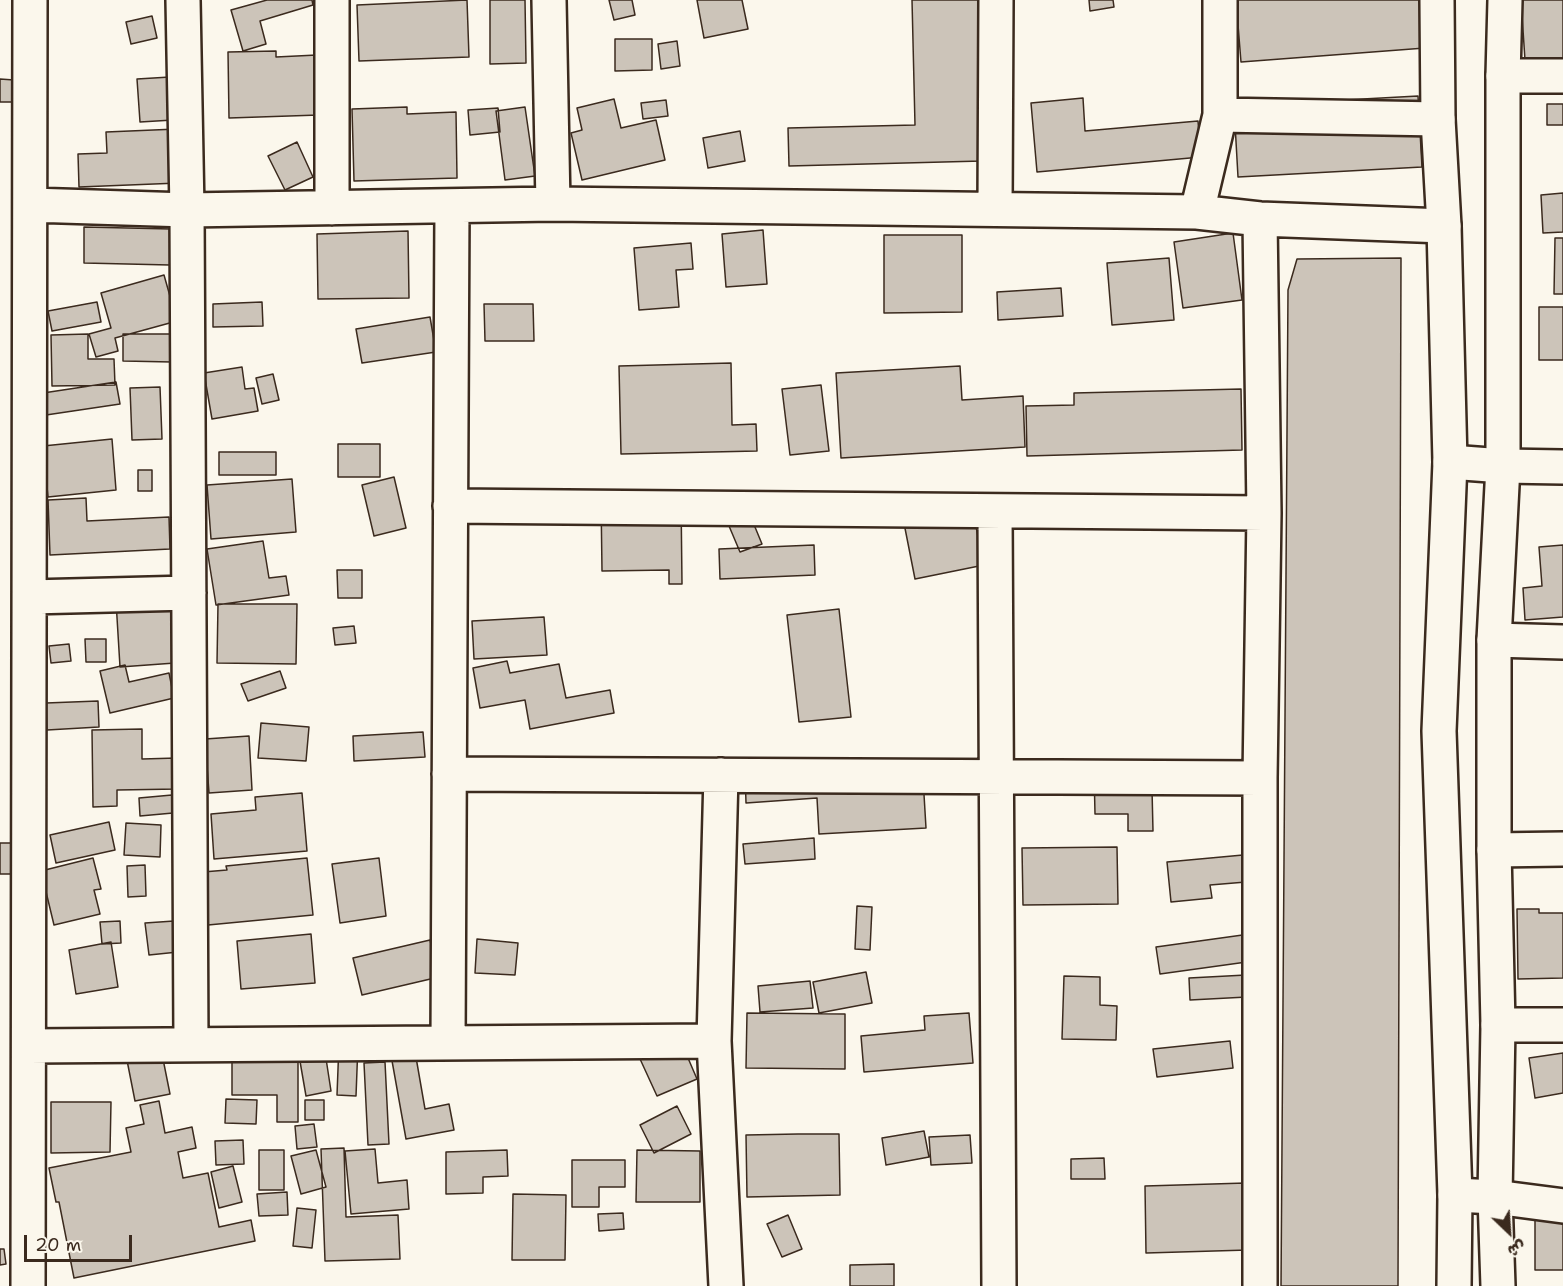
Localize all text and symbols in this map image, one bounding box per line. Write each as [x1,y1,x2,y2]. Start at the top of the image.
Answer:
north arrow [1479,1202,1539,1262]
scale bar [27,1223,135,1261]
text: 20 m [35,1233,81,1257]
text: ش [1504,1236,1529,1262]

